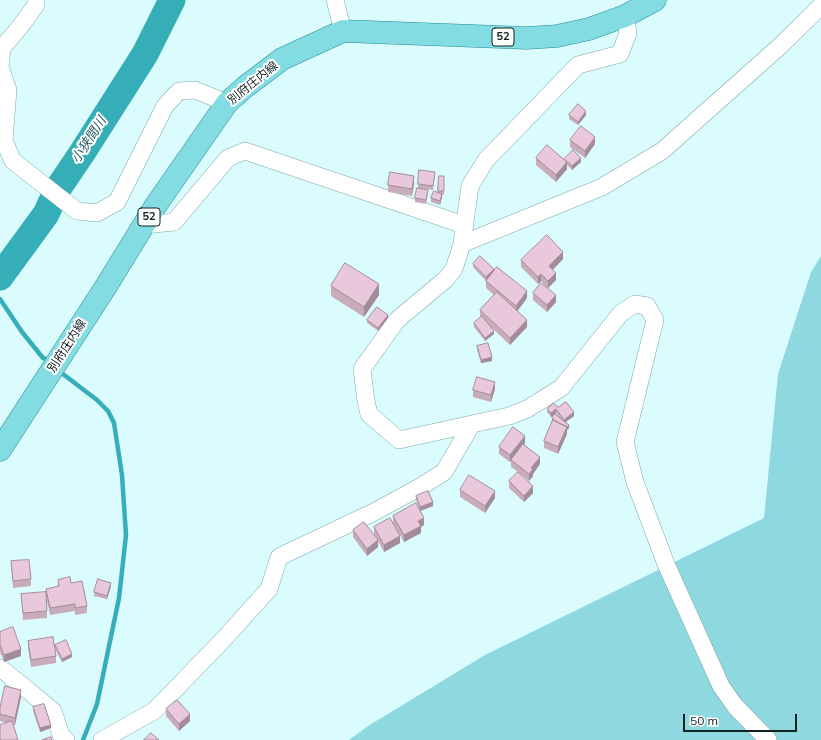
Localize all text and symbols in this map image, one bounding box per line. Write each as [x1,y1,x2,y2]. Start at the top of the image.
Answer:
road number: 52 [492,28,514,46]
street label: 別府庄内線 [225,59,281,107]
water label: 小狭間川 [68,114,110,166]
road number: 52 [138,208,160,226]
street label: 別府庄内線 [45,317,89,375]
scale bar [685,706,799,732]
text: 50 m [690,713,718,728]

